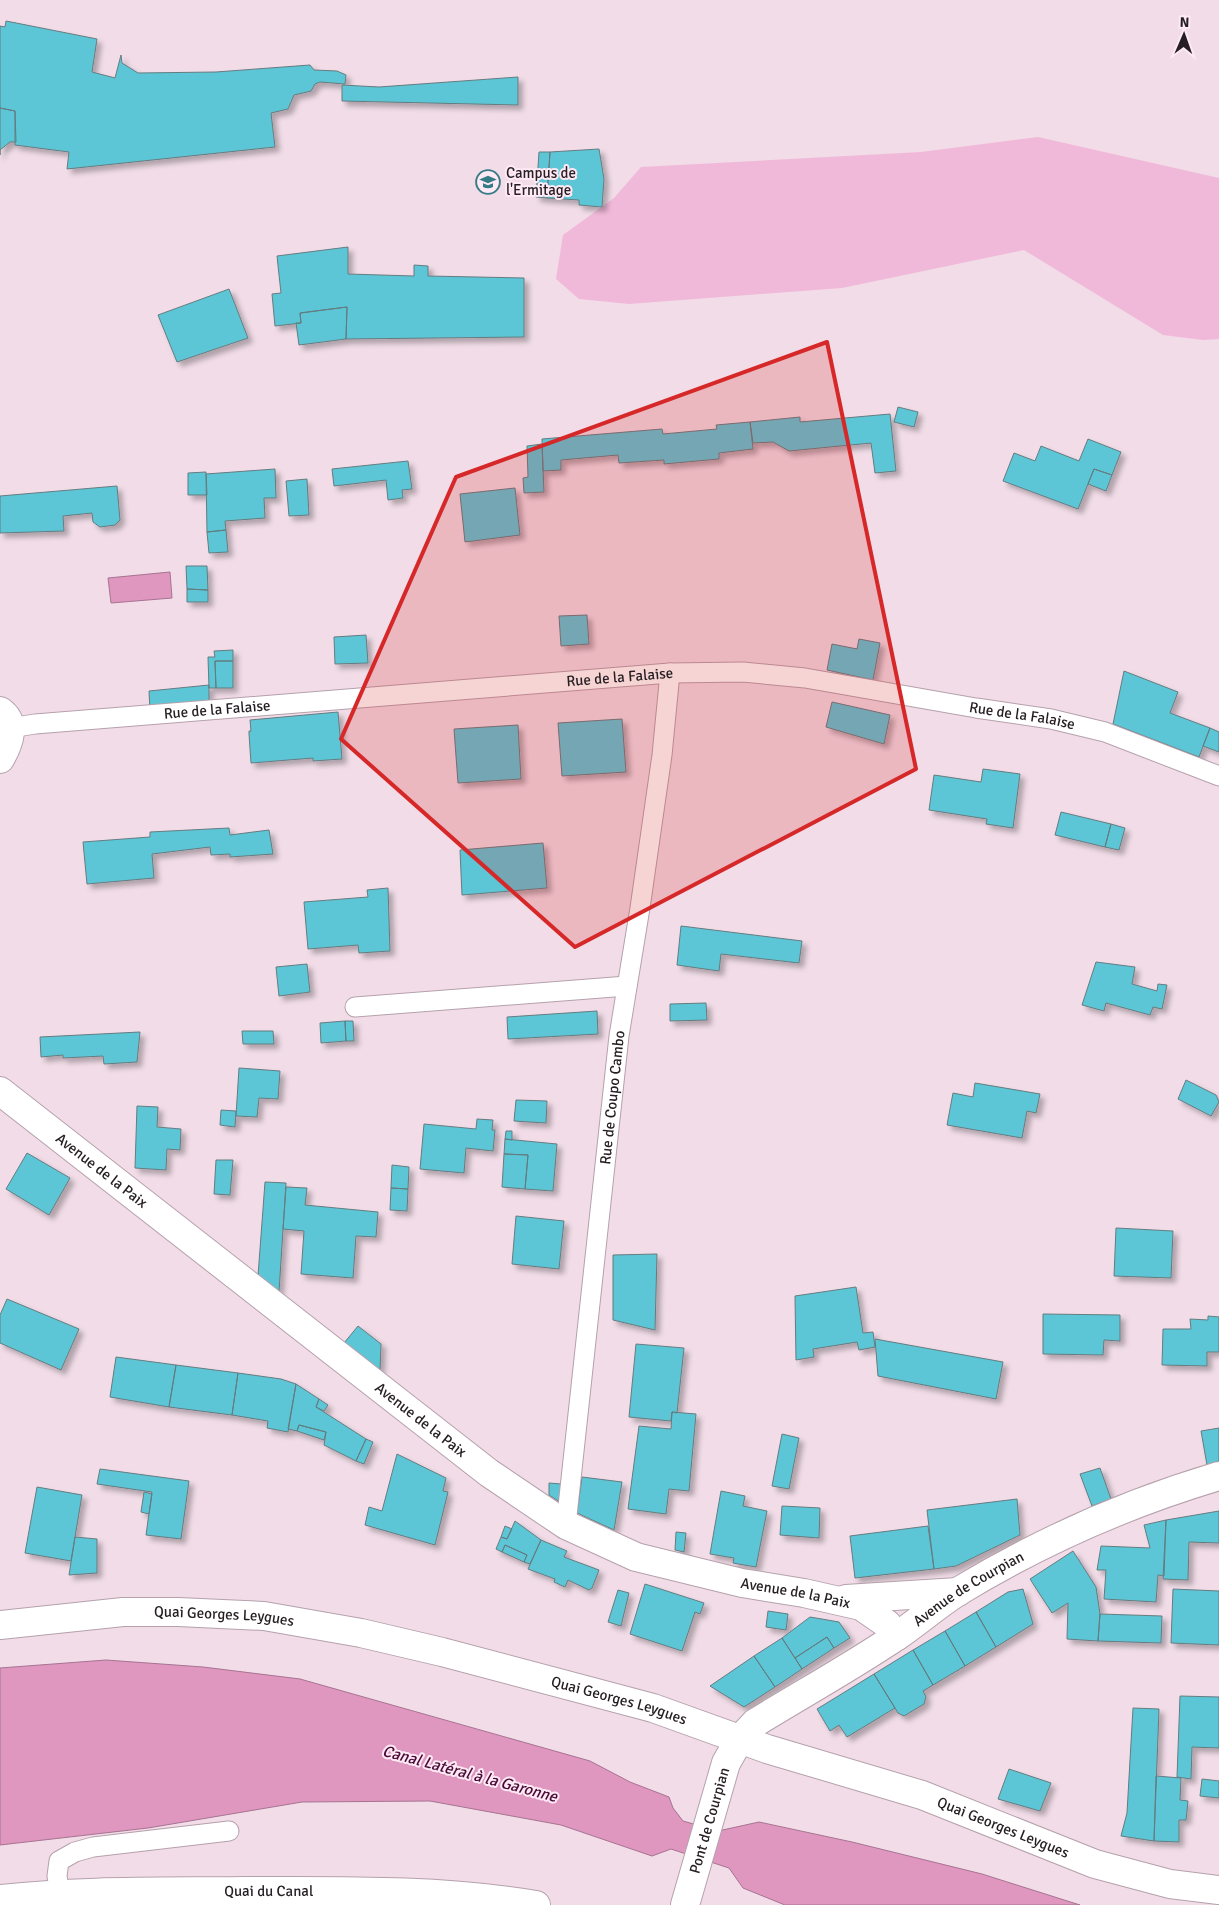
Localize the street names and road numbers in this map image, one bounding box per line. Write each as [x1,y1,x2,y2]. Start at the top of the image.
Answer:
street label: Rue de la Falaise [566,664,674,690]
street label: Rue de la Falaise [163,696,271,723]
street label: Rue de la Falaise [968,698,1077,733]
street label: Rue de Coupo Cambo [596,1029,629,1165]
street label: Avenue de la Paix [52,1129,151,1212]
street label: Avenue de la Paix [371,1378,470,1461]
street label: Avenue de Courpian [910,1547,1027,1630]
street label: Avenue de la Paix [739,1574,852,1612]
street label: Quai Georges Leygues [154,1603,296,1630]
street label: Quai Georges Leygues [549,1672,690,1729]
street label: Pont de Courpian [686,1765,733,1876]
street label: Quai Georges Leygues [935,1793,1072,1862]
street label: Quai du Canal [224,1882,313,1900]

